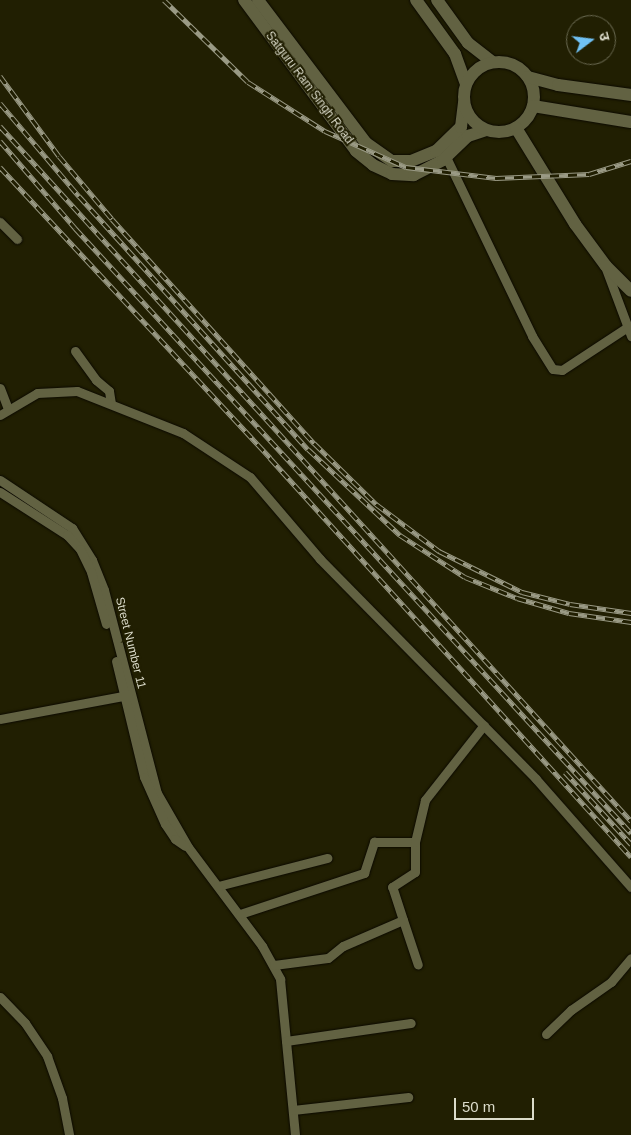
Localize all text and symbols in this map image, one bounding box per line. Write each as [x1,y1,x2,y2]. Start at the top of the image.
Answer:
north arrow [566,15,616,65]
street label: Satguru Ram Singh Road [262,29,356,147]
text: उ [596,30,613,42]
street label: Street Number 11 [112,596,148,690]
scale bar [456,1088,536,1120]
text: 50 m [462,1098,495,1115]

